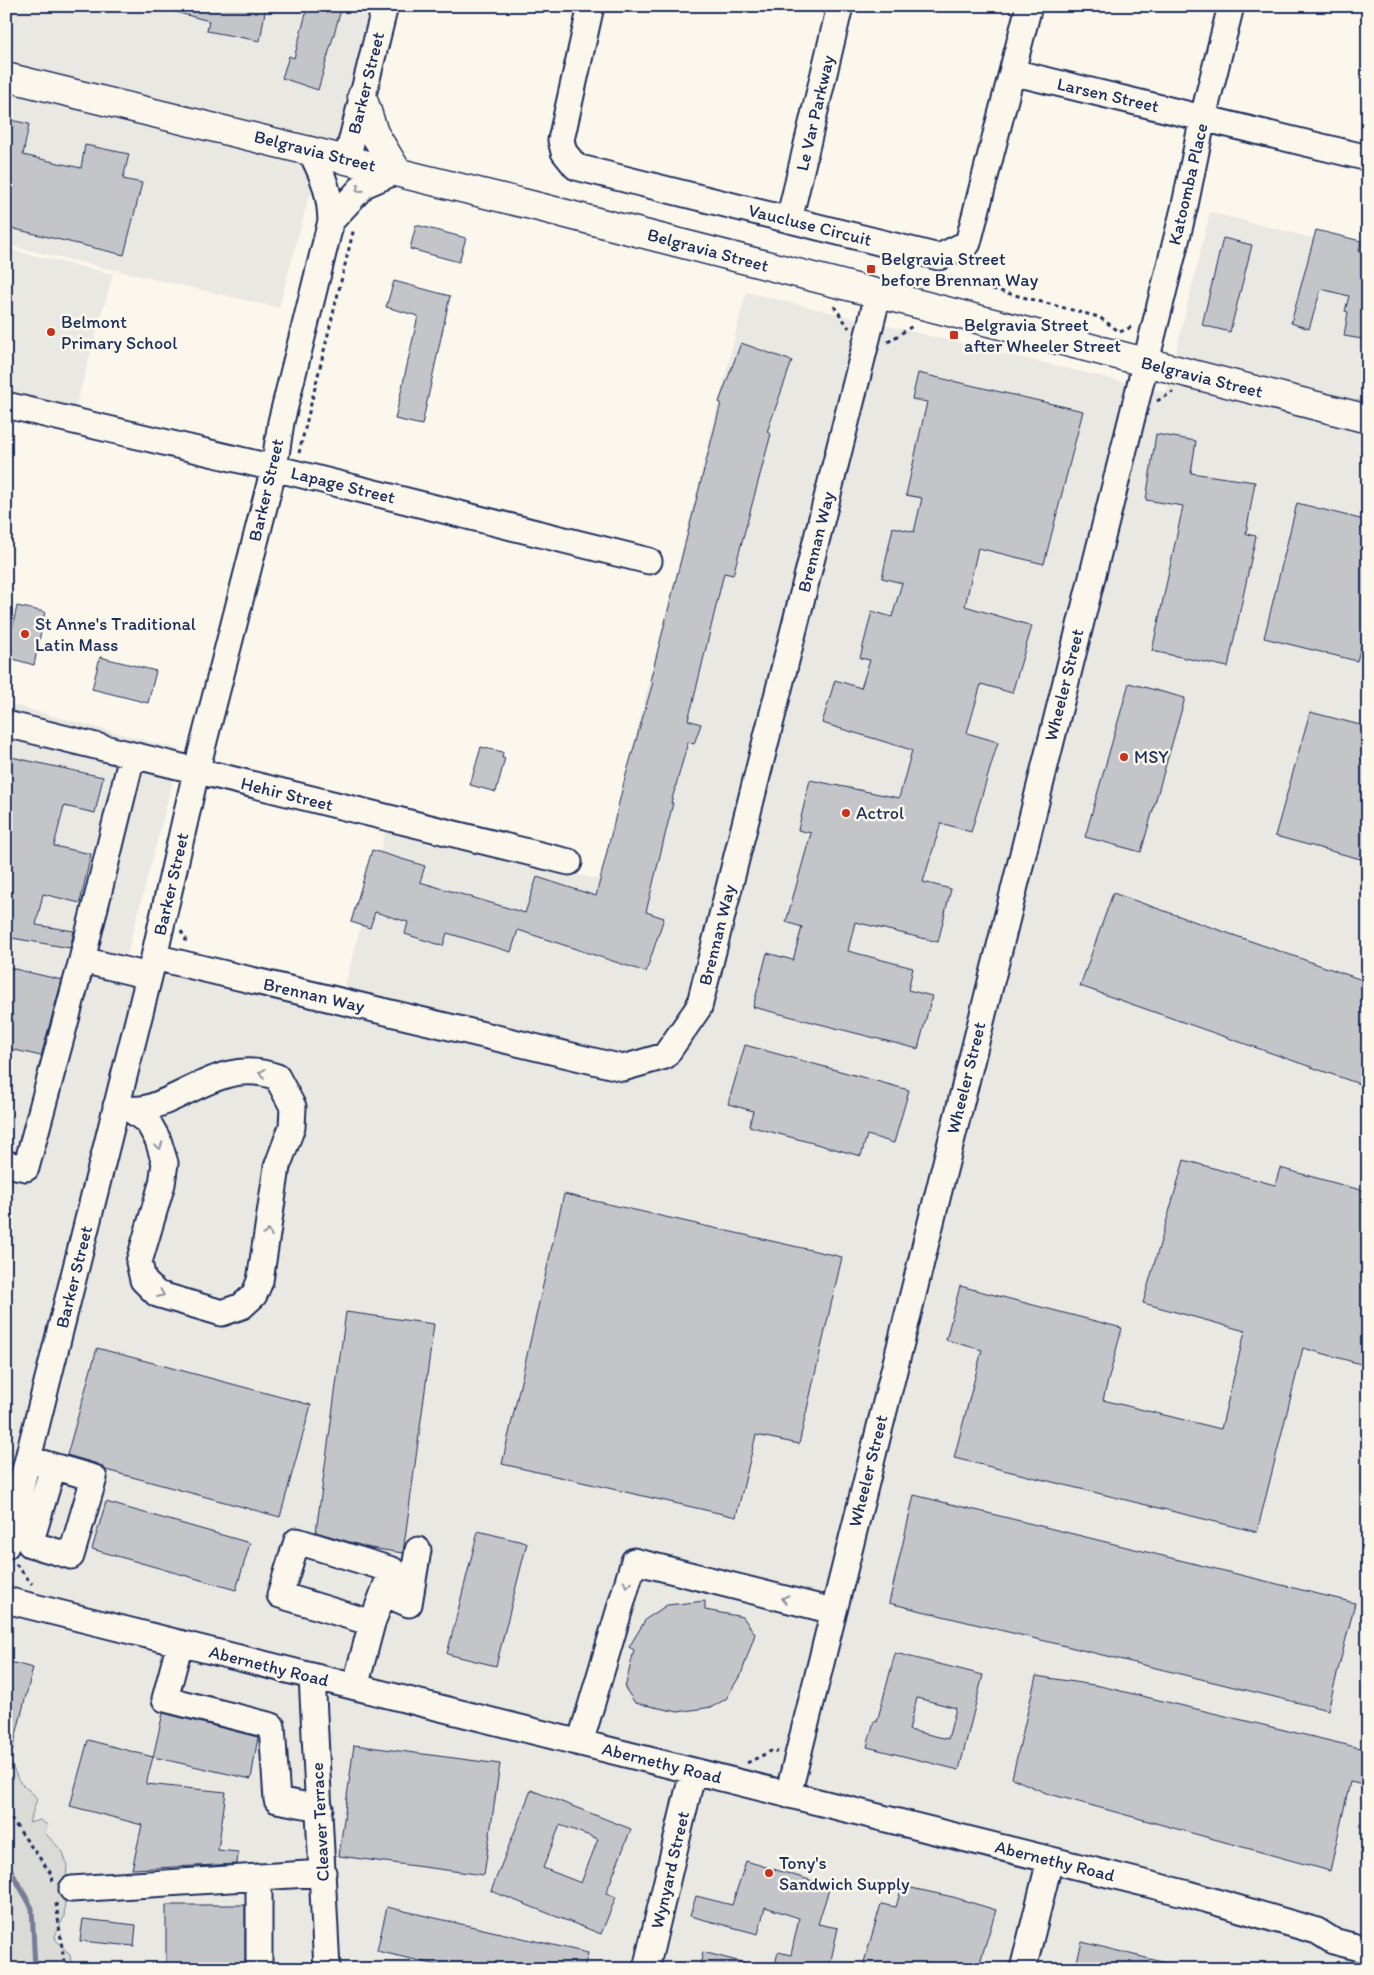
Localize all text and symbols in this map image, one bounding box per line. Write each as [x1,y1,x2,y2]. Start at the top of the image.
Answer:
street label: Barker Street [343,29,389,136]
street label: Le Var Parkway [791,52,839,173]
street label: Larsen Street [1055,73,1161,117]
street label: Katoomba Place [1163,121,1213,247]
street label: Belgravia Street [252,125,378,177]
one-way arrow [356,184,365,192]
street label: Vaucluse Circuit [746,199,874,251]
street label: Belgravia Street [645,223,771,277]
place label: Belgravia Street before Brennan Way [881,248,1039,291]
marker: Belgravia Street before Brennan Way [865,263,877,275]
place label: Belmont Primary School [61,311,177,354]
place label: Belgravia Street after Wheeler Street [964,314,1121,357]
marker: Belmont Primary School [45,326,57,338]
marker: Belgravia Street after Wheeler Street [948,329,960,341]
street label: Belgravia Street [1139,351,1265,403]
street label: Barker Street [243,436,289,544]
street label: Lapage Street [289,461,398,509]
street label: Brennan Way [793,489,839,595]
place label: St Anne's Traditional Latin Mass [35,613,196,656]
street label: Wheeler Street [1039,626,1089,743]
marker: St Anne's Traditional Latin Mass [19,628,31,640]
place label: MSY [1134,746,1169,768]
marker: MSY [1118,751,1130,763]
street label: Hehir Street [239,772,336,816]
place label: Actrol [856,802,904,824]
marker: Actrol [840,807,852,819]
street label: Barker Street [148,830,194,938]
street label: Brennan Way [694,882,740,988]
street label: Brennan Way [261,973,367,1017]
street label: Wheeler Street [941,1019,991,1136]
one-way arrow [257,1069,266,1079]
one-way arrow [153,1141,163,1150]
street label: Barker Street [51,1223,97,1330]
one-way arrow [262,1229,273,1237]
one-way arrow [156,1287,165,1297]
street label: Wheeler Street [843,1412,893,1529]
one-way arrow [622,1579,632,1588]
one-way arrow [781,1594,790,1605]
street label: Abernethy Road [207,1640,331,1692]
street label: Abernethy Road [600,1737,724,1789]
street label: Cleaver Terrace [306,1762,334,1882]
street label: Wynyard Street [646,1809,694,1931]
street label: Abernethy Road [993,1835,1117,1887]
place label: Tony's Sandwich Supply [779,1852,910,1895]
marker: Tony's Sandwich Supply [763,1867,775,1879]

